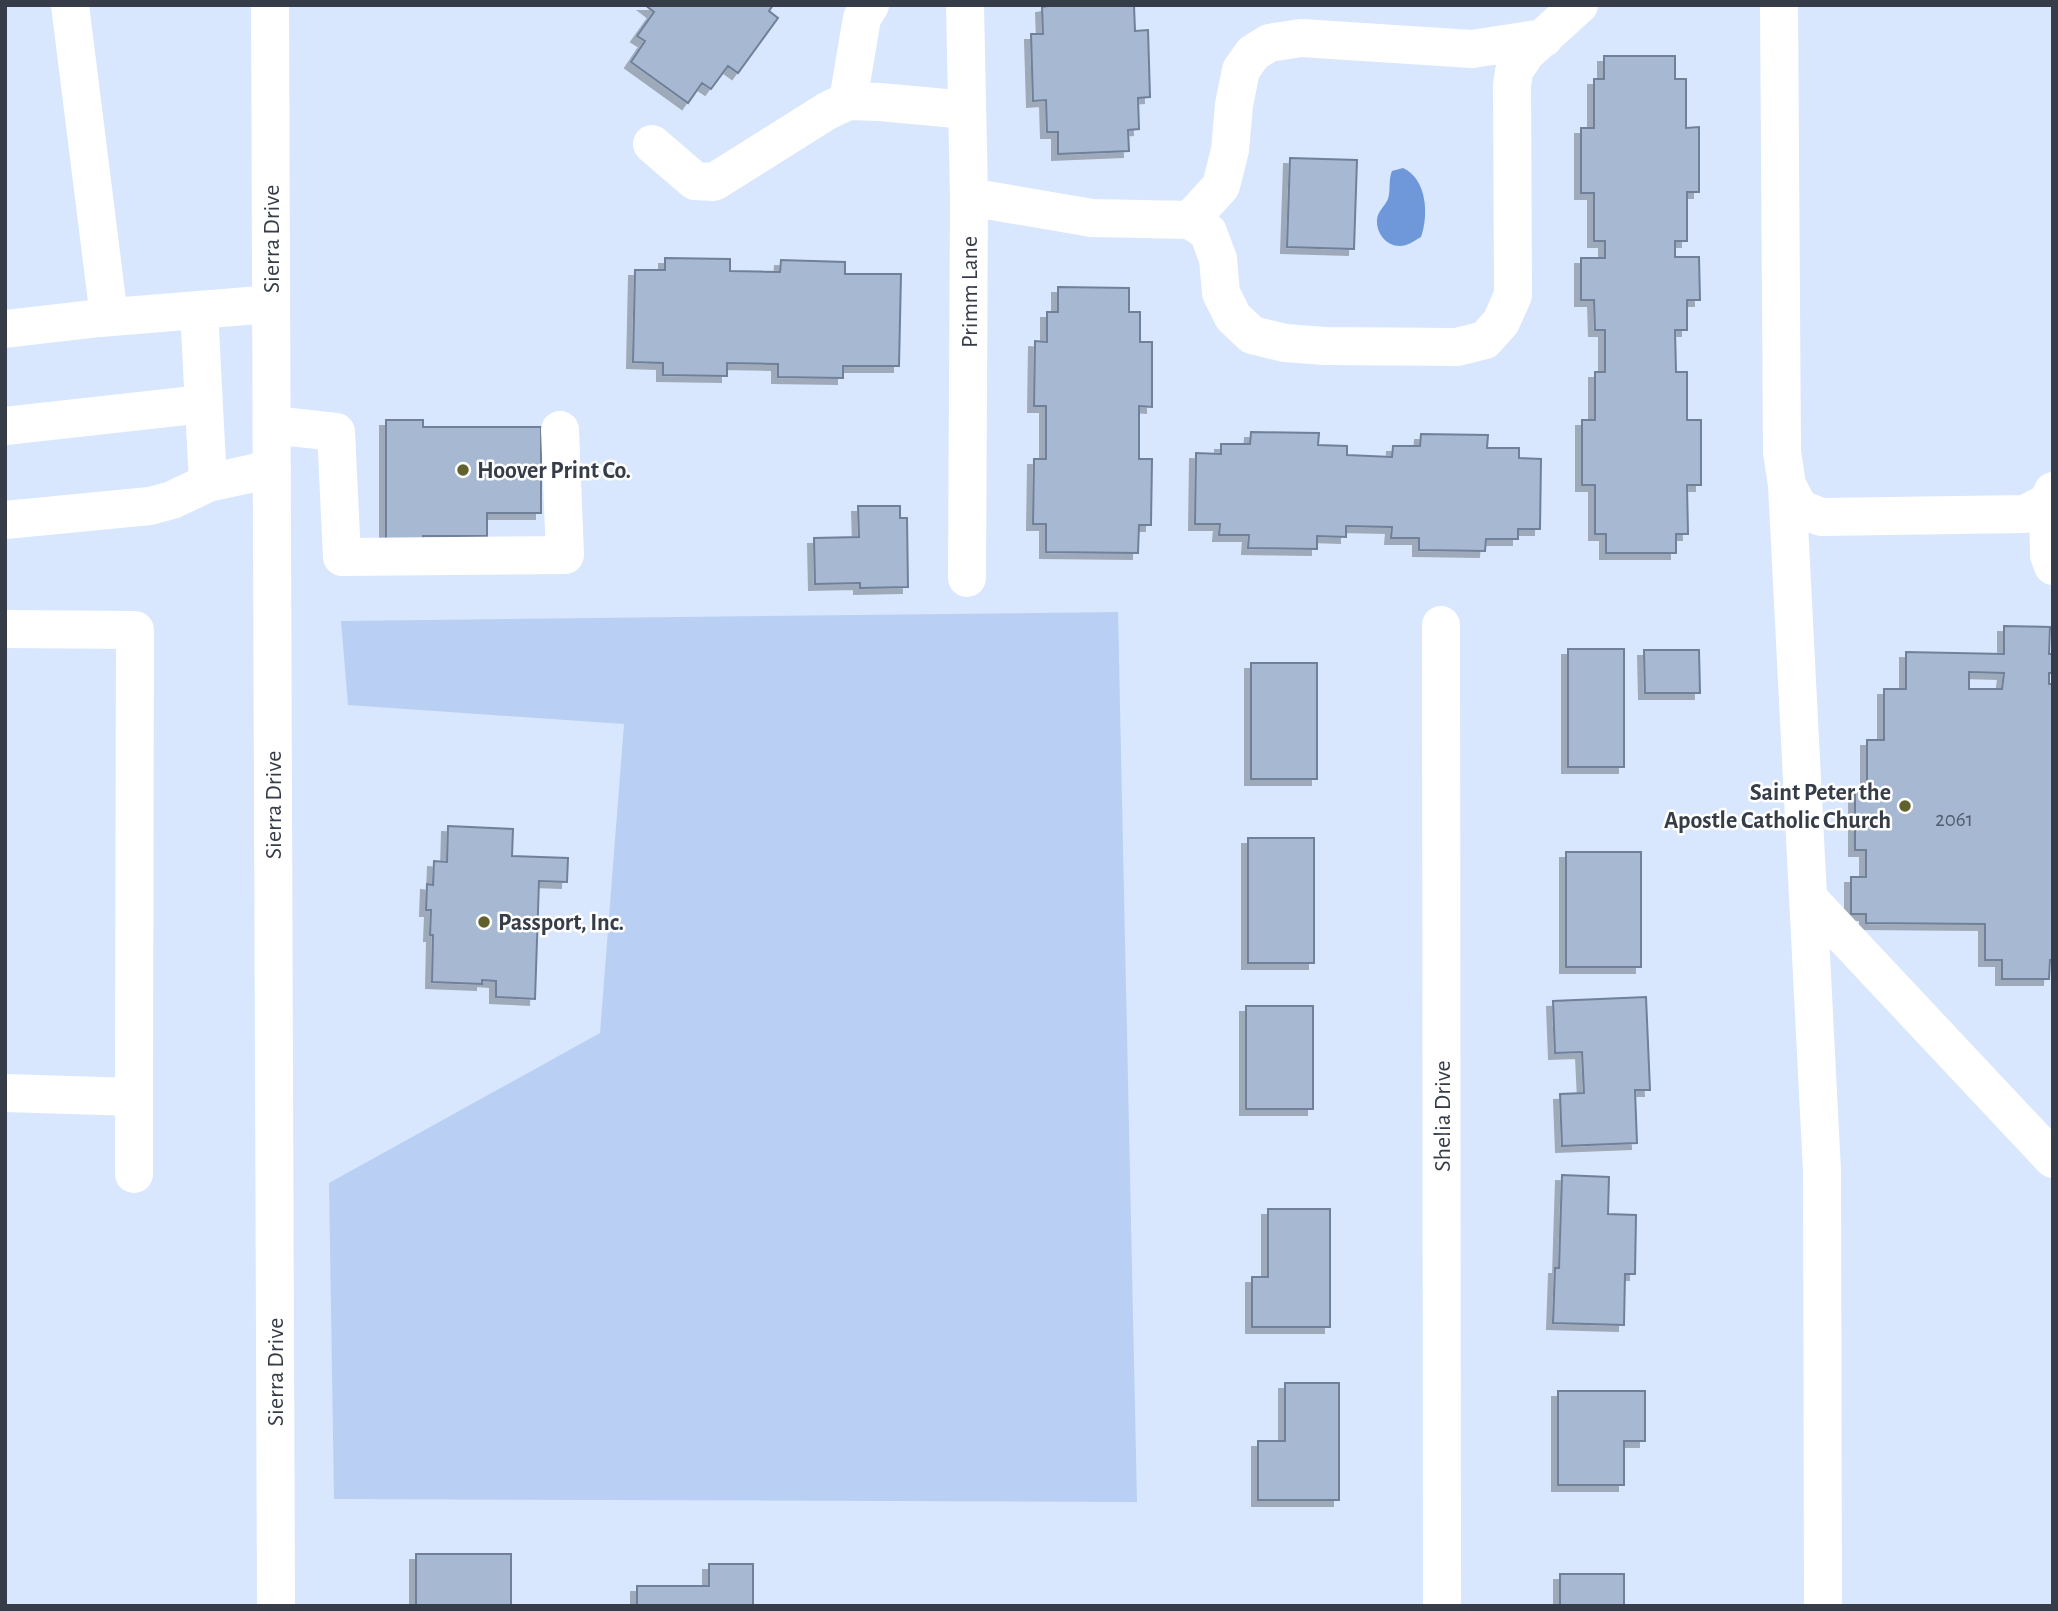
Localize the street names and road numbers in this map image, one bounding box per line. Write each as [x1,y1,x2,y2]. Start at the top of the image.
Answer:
street label: Sierra Drive [260,185,284,293]
street label: Primm Lane [958,236,982,348]
street label: Sierra Drive [262,751,286,859]
street label: Shelia Drive [1431,1060,1455,1172]
street label: Sierra Drive [264,1318,288,1426]

